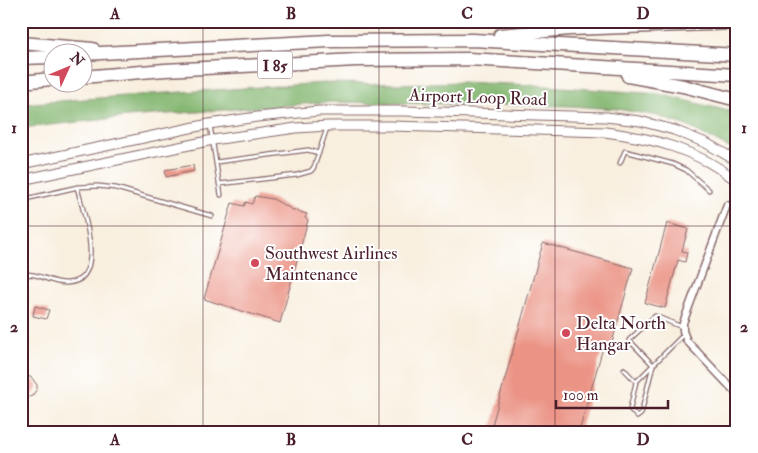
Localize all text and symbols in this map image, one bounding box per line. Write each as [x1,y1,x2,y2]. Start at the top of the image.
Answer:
text: A [109,4,121,24]
text: B [286,4,296,24]
text: C [461,4,473,24]
text: D [636,4,650,24]
north arrow [42,42,92,92]
text: N [66,48,88,70]
road number: I 85 [258,52,292,78]
street label: Airport Loop Road [408,84,547,111]
text: 1 [11,118,17,138]
text: 1 [741,118,747,138]
place label: Southwest Airlines Maintenance [265,242,398,286]
marker: Southwest Airlines Maintenance [249,257,261,269]
place label: Delta North Hangar [576,312,667,356]
text: 2 [10,317,18,337]
text: 2 [740,317,748,337]
marker: Delta North Hangar [560,327,572,339]
scale bar [556,378,668,410]
text: 100 m [563,386,599,405]
text: A [109,430,121,450]
text: B [286,430,296,450]
text: C [461,430,473,450]
text: D [636,430,650,450]

